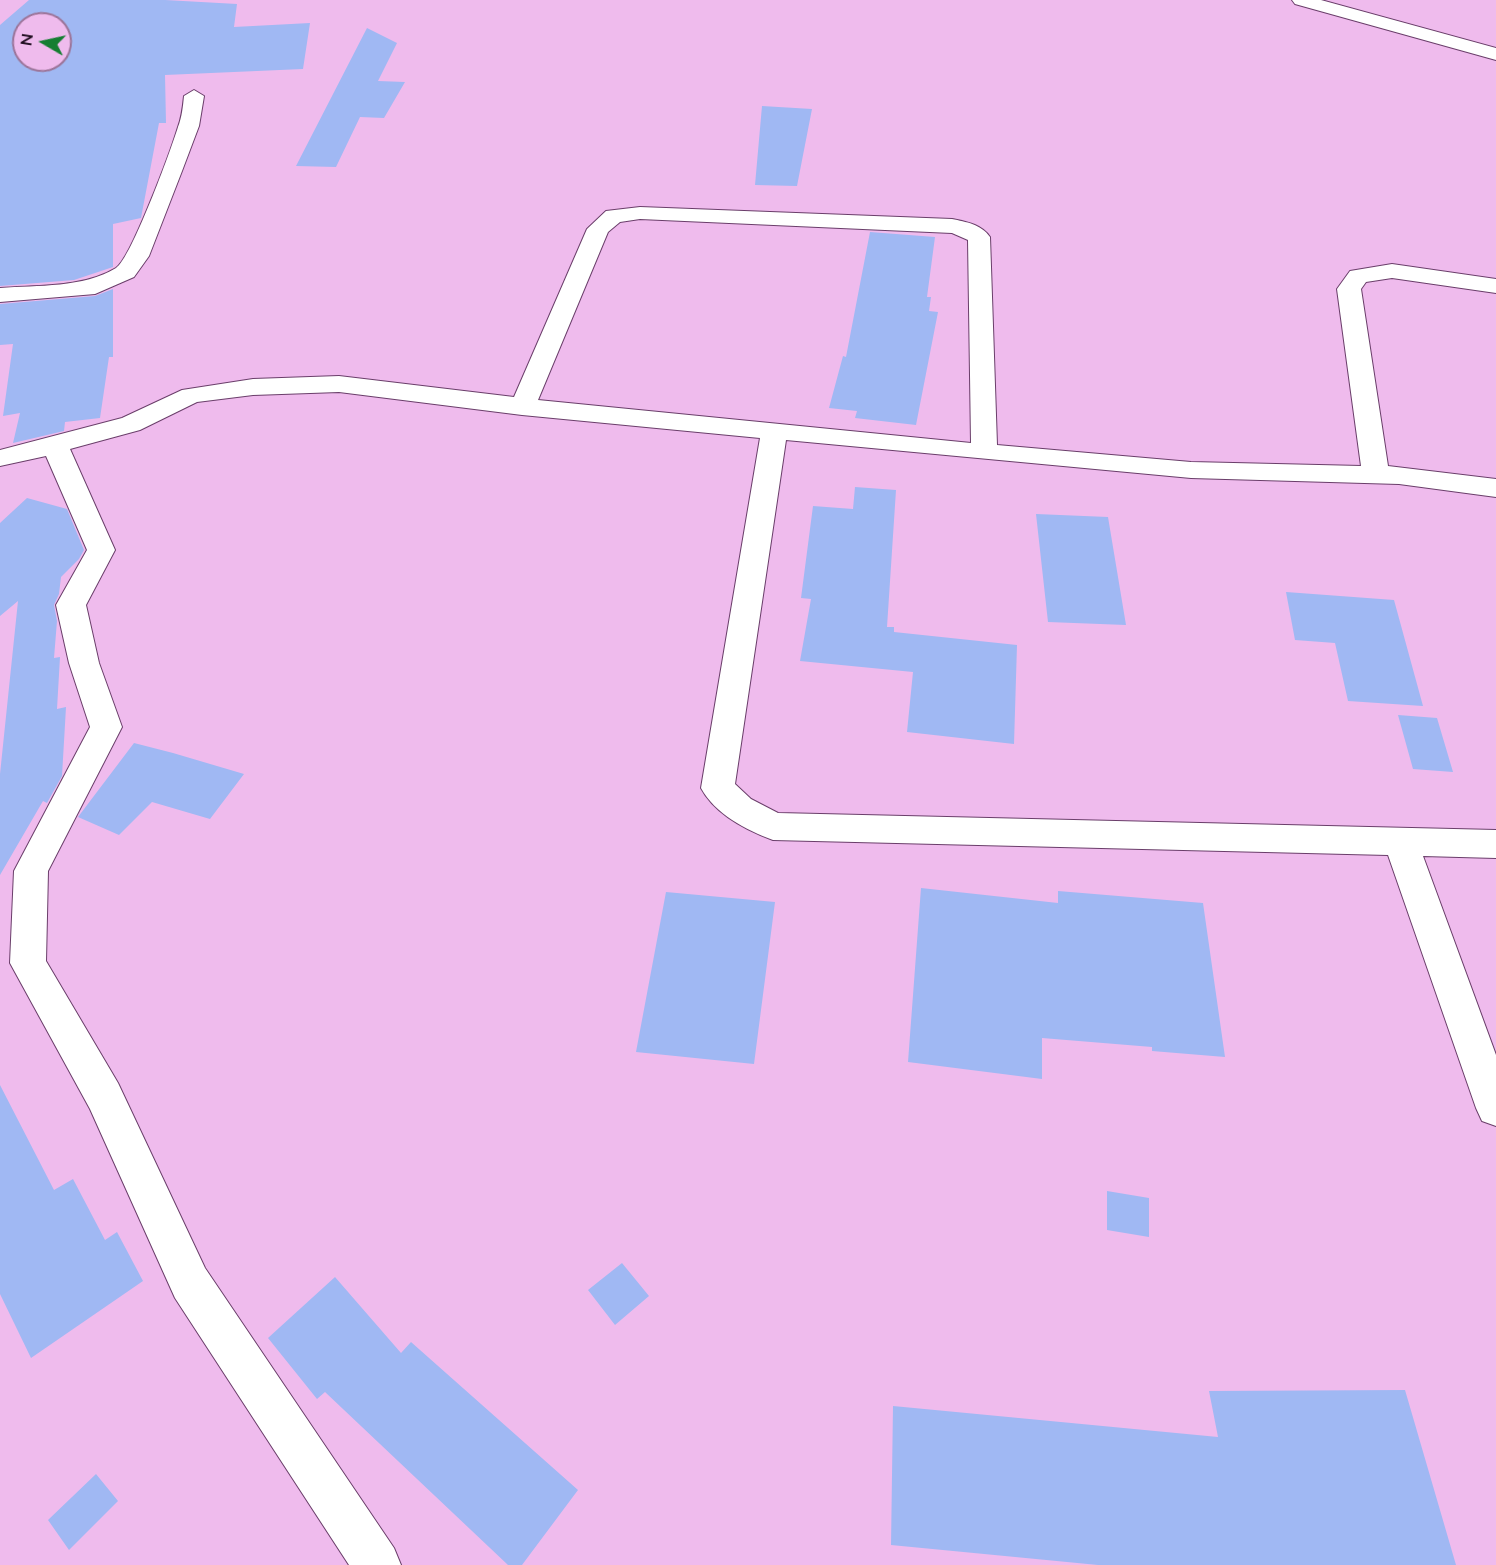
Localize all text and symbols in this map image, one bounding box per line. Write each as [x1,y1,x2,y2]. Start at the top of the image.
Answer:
north arrow [12,12,72,72]
text: N [15,32,36,47]

